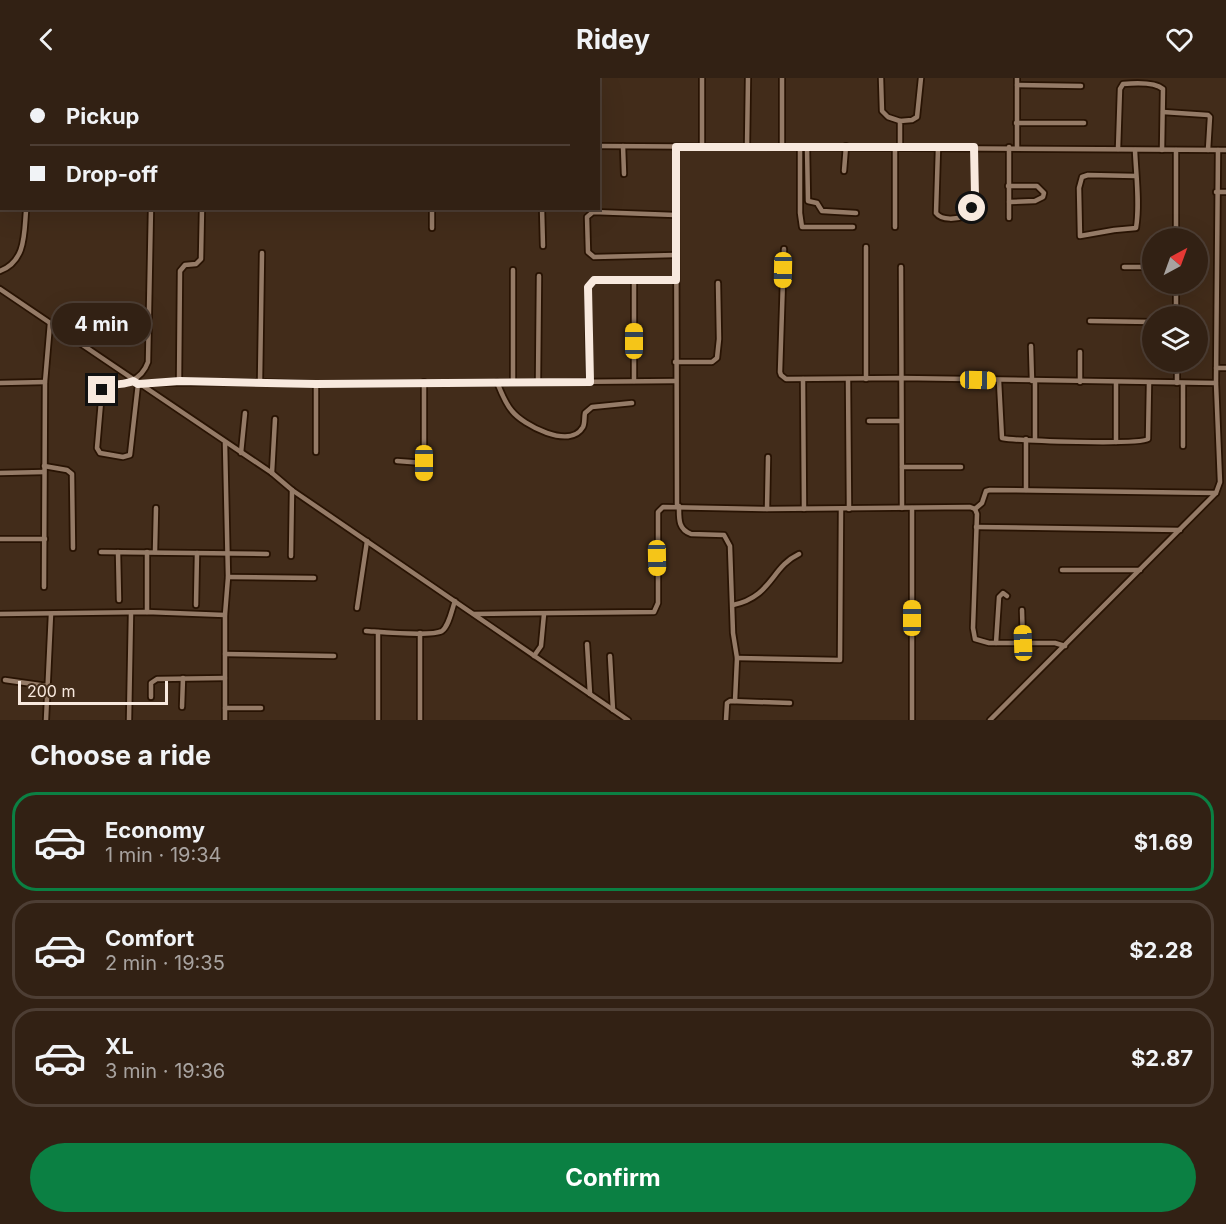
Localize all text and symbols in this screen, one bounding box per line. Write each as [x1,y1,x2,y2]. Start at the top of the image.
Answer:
icon: back [30,23,63,56]
text: Ridey [576,23,650,56]
icon: heart [1163,23,1196,56]
text: Pickup [66,103,140,129]
text: Drop-off [66,161,158,187]
route start [958,194,985,221]
north arrow [1142,228,1208,294]
map controls [1142,228,1208,372]
car [774,252,792,288]
callout: 4 min [52,303,152,345]
button: layers [1142,306,1208,372]
text: 4 min [74,312,129,336]
car [625,323,643,359]
car [960,371,996,389]
route end [88,376,115,403]
car [415,445,433,481]
car [648,540,666,576]
car [903,600,921,636]
car [1013,625,1033,661]
scale bar [18,678,168,706]
text: 200 m [27,681,75,701]
text: Choose a ride [30,739,211,772]
icon: car [33,815,87,869]
text: Economy [105,817,205,843]
text: $1.69 [1134,829,1193,855]
text: 1 min · 19:34 [105,843,222,867]
icon: car [33,923,87,977]
text: Comfort [105,925,194,951]
text: $2.28 [1129,937,1193,963]
text: 2 min · 19:35 [105,951,225,975]
icon: car [33,1031,87,1085]
text: XL [105,1033,134,1059]
text: $2.87 [1131,1045,1193,1071]
text: 3 min · 19:36 [105,1059,225,1083]
button: Confirm [30,1143,1196,1212]

